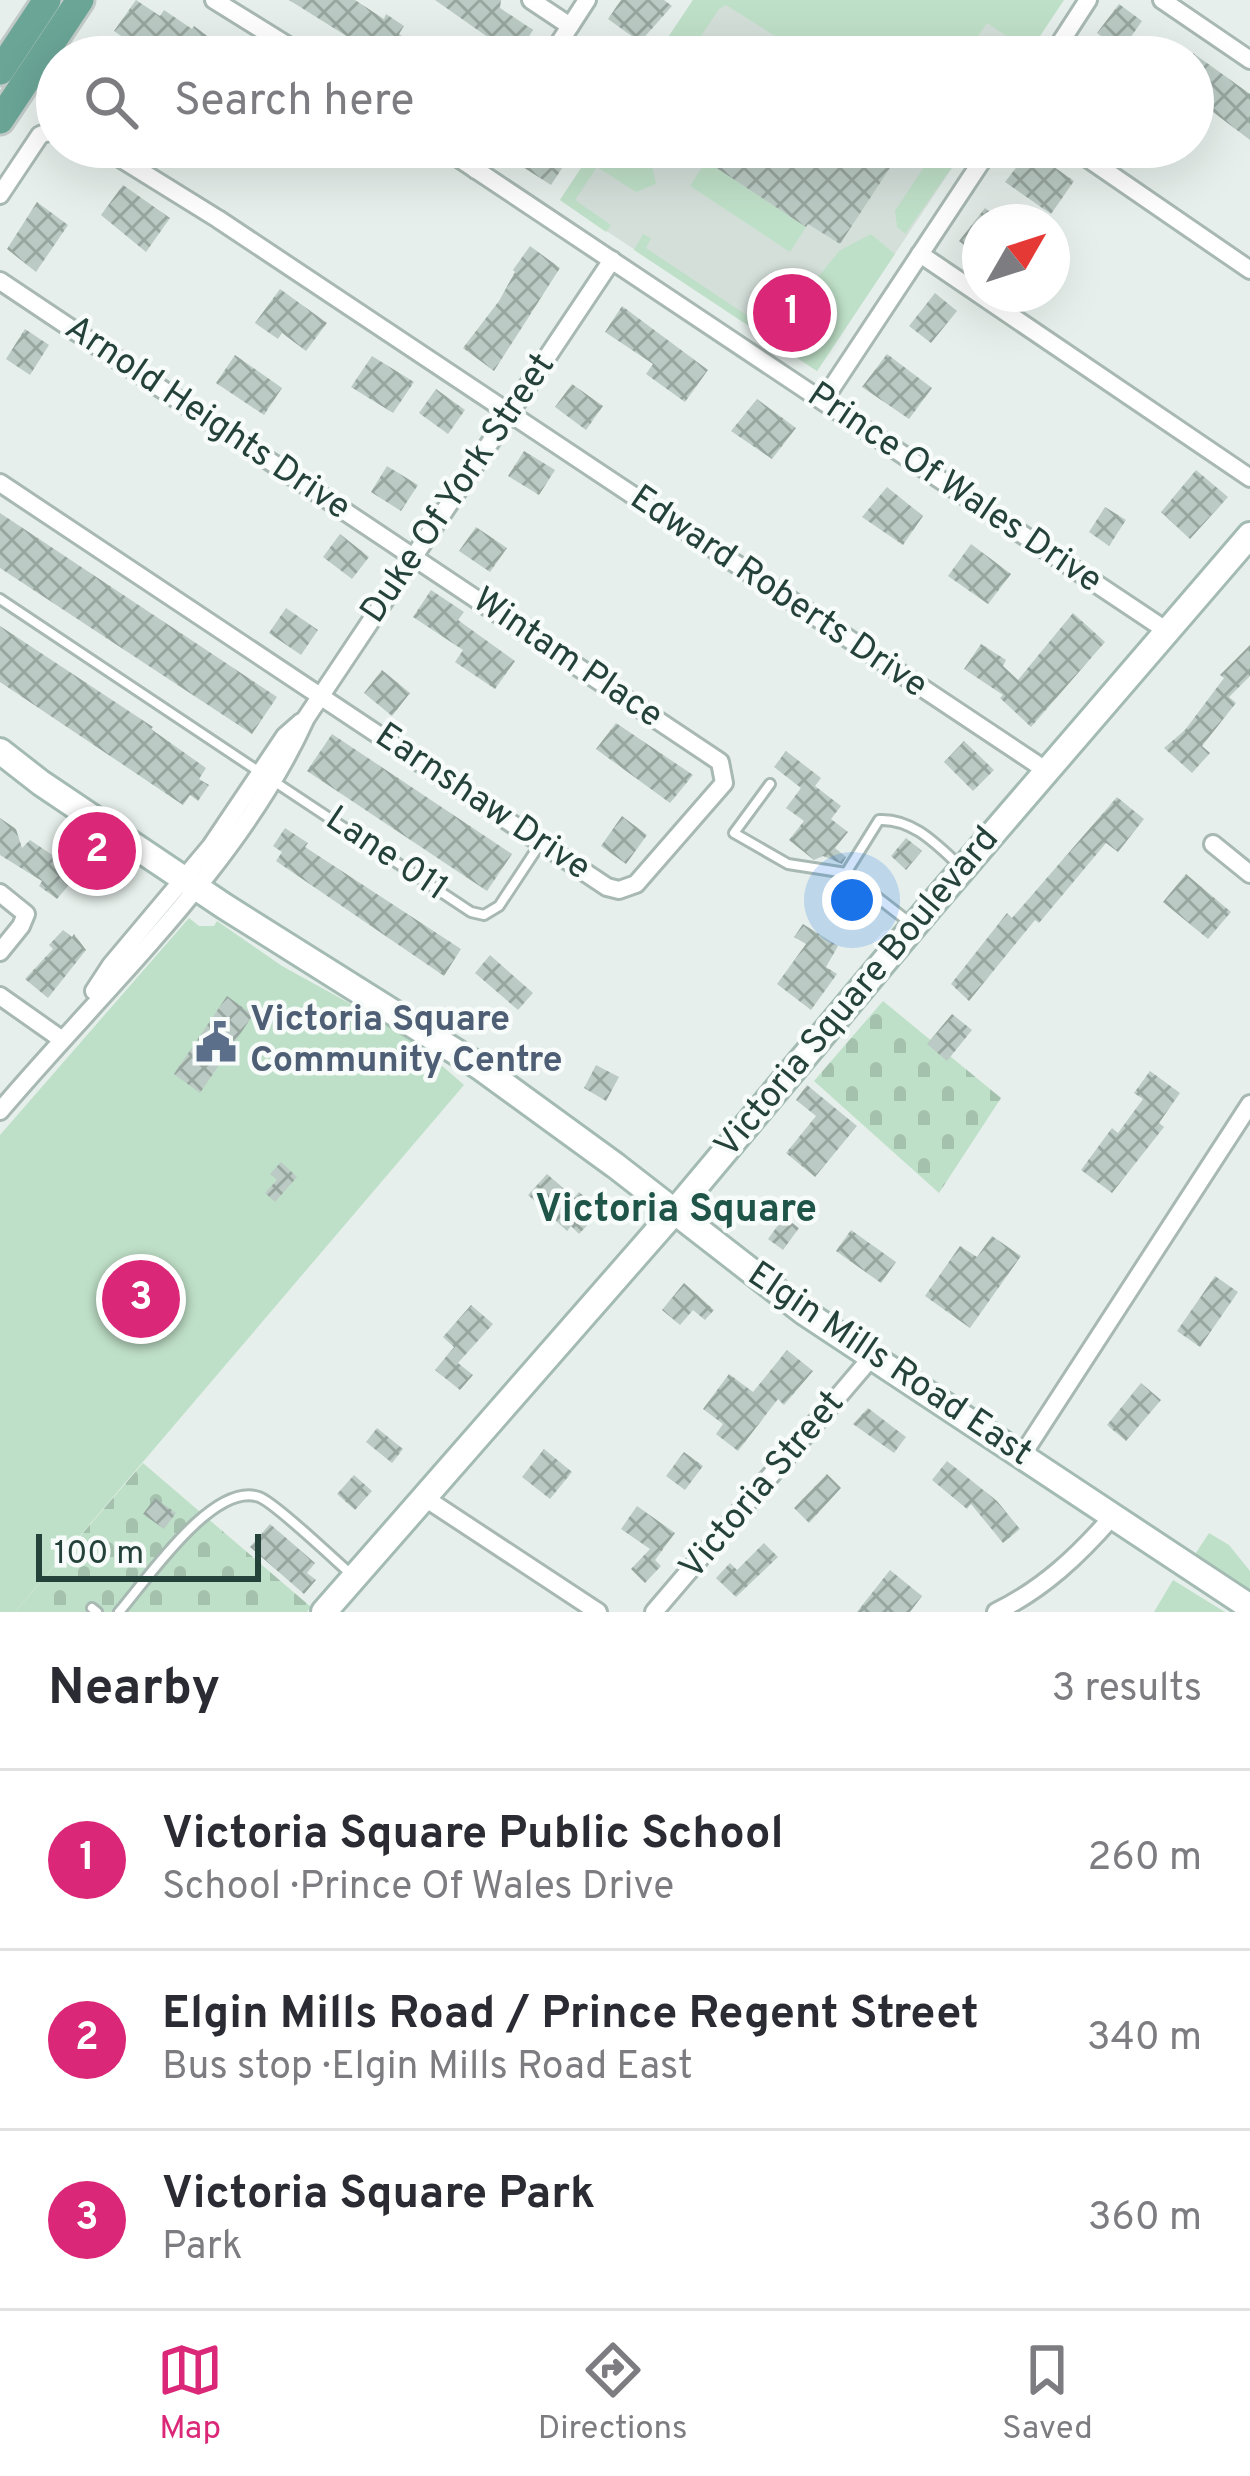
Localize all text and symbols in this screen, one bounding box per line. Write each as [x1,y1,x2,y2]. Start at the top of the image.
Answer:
search box [36,36,1214,168]
icon: search [78,69,144,135]
text: Search here [174,74,414,131]
north arrow [962,204,1070,312]
pin: 1 [753,268,831,358]
street label: Arnold Heights Drive [55,306,359,532]
street label: Duke Of York Street [352,345,566,633]
street label: Prince Of Wales Drive [798,373,1110,605]
street label: Edward Roberts Drive [620,476,936,710]
street label: Wintam Place [463,578,671,740]
street label: Earnshaw Drive [365,714,599,892]
street label: Lane 011 [316,797,456,913]
pin: 2 [58,806,136,896]
street label: Victoria Square Boulevard [706,818,1010,1168]
your location [822,870,882,930]
place label: Victoria Square Community Centre [250,998,563,1085]
public building icon: Victoria Square Community Centre [193,1019,239,1065]
district label: Victoria Square [535,1187,817,1236]
street label: Elgin Mills Road East [738,1253,1040,1477]
pin: 3 [102,1254,180,1344]
street label: Victoria Street [671,1382,855,1590]
scale bar [36,1528,261,1581]
text: 100 m [54,1534,144,1576]
text: Nearby [48,1658,220,1723]
text: 3 results [1052,1666,1202,1715]
text: Victoria Square Public School [162,1807,784,1864]
text: 1 [79,1835,95,1884]
text: 260 m [1088,1835,1202,1884]
text: School · Prince Of Wales Drive [162,1864,674,1913]
text: Elgin Mills Road / Prince Regent Street [162,1987,979,2044]
text: 2 [75,2015,99,2064]
text: 340 m [1087,2015,1202,2064]
text: Bus stop · Elgin Mills Road East [162,2044,693,2093]
text: Victoria Square Park [162,2167,595,2224]
text: 3 [75,2195,99,2244]
text: 360 m [1088,2195,1202,2244]
text: Park [162,2224,243,2273]
tab: Map [157,2337,223,2451]
tab: Directions [538,2337,688,2451]
tab: Saved [1002,2337,1093,2451]

